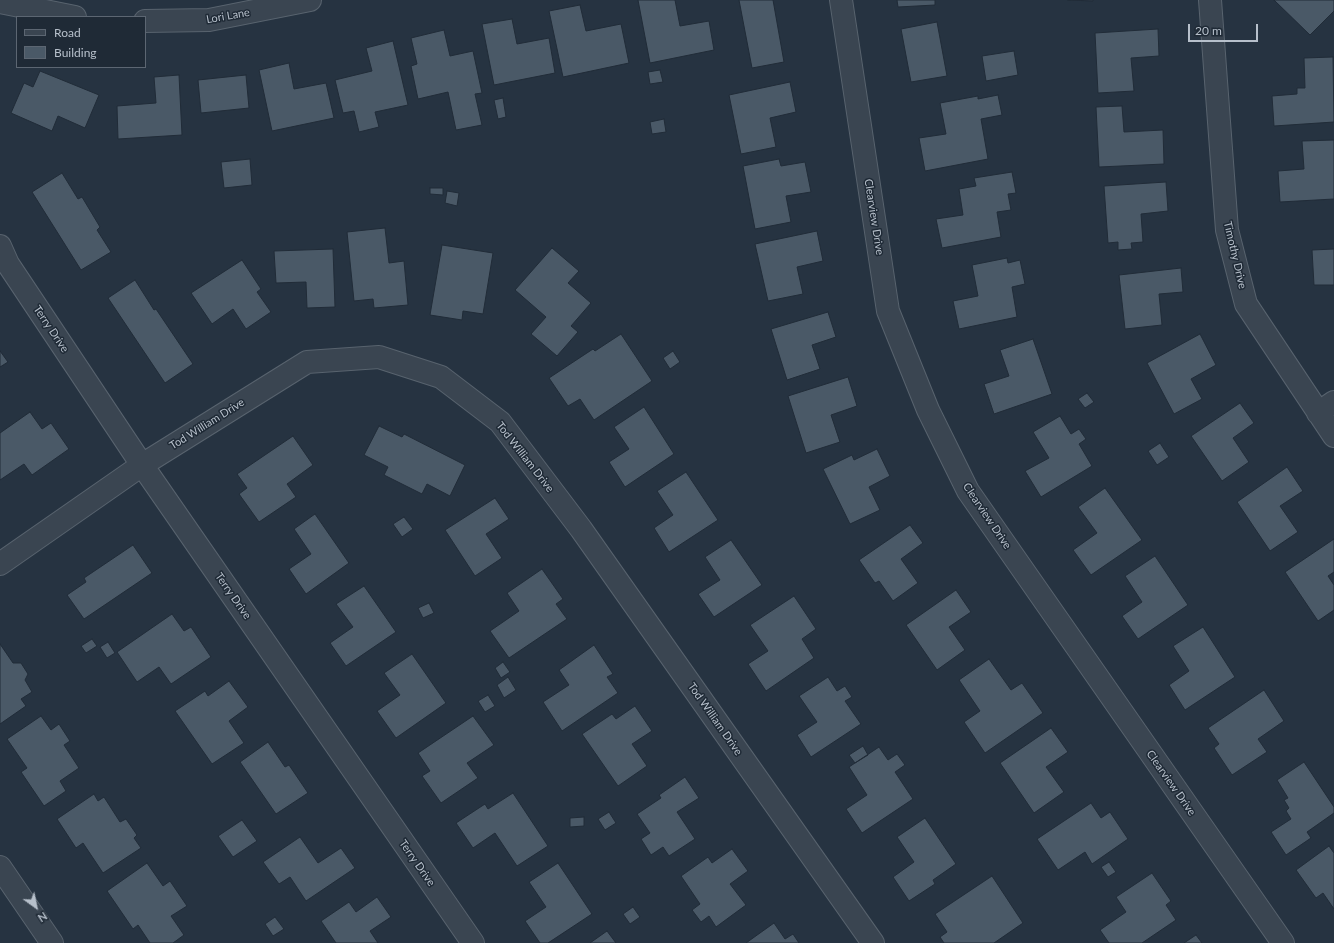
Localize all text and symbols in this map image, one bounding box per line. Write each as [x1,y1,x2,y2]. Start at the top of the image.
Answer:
street label: Lori Lane [205,6,251,26]
legend [16,16,146,68]
scale bar [1190,16,1260,42]
text: 20 m [1195,23,1222,38]
text: Road [54,25,81,40]
text: Building [54,45,97,60]
street label: Clearview Drive [861,178,887,256]
street label: Timothy Drive [1221,220,1249,290]
street label: Terry Drive [31,303,71,355]
street label: Tod William Drive [167,396,247,452]
street label: Tod William Drive [493,419,557,495]
street label: Clearview Drive [960,480,1014,552]
street label: Terry Drive [212,570,254,622]
street label: Tod William Drive [685,680,745,758]
street label: Clearview Drive [1144,748,1198,818]
street label: Terry Drive [396,837,438,889]
north arrow [16,887,56,927]
text: N [36,910,50,925]

